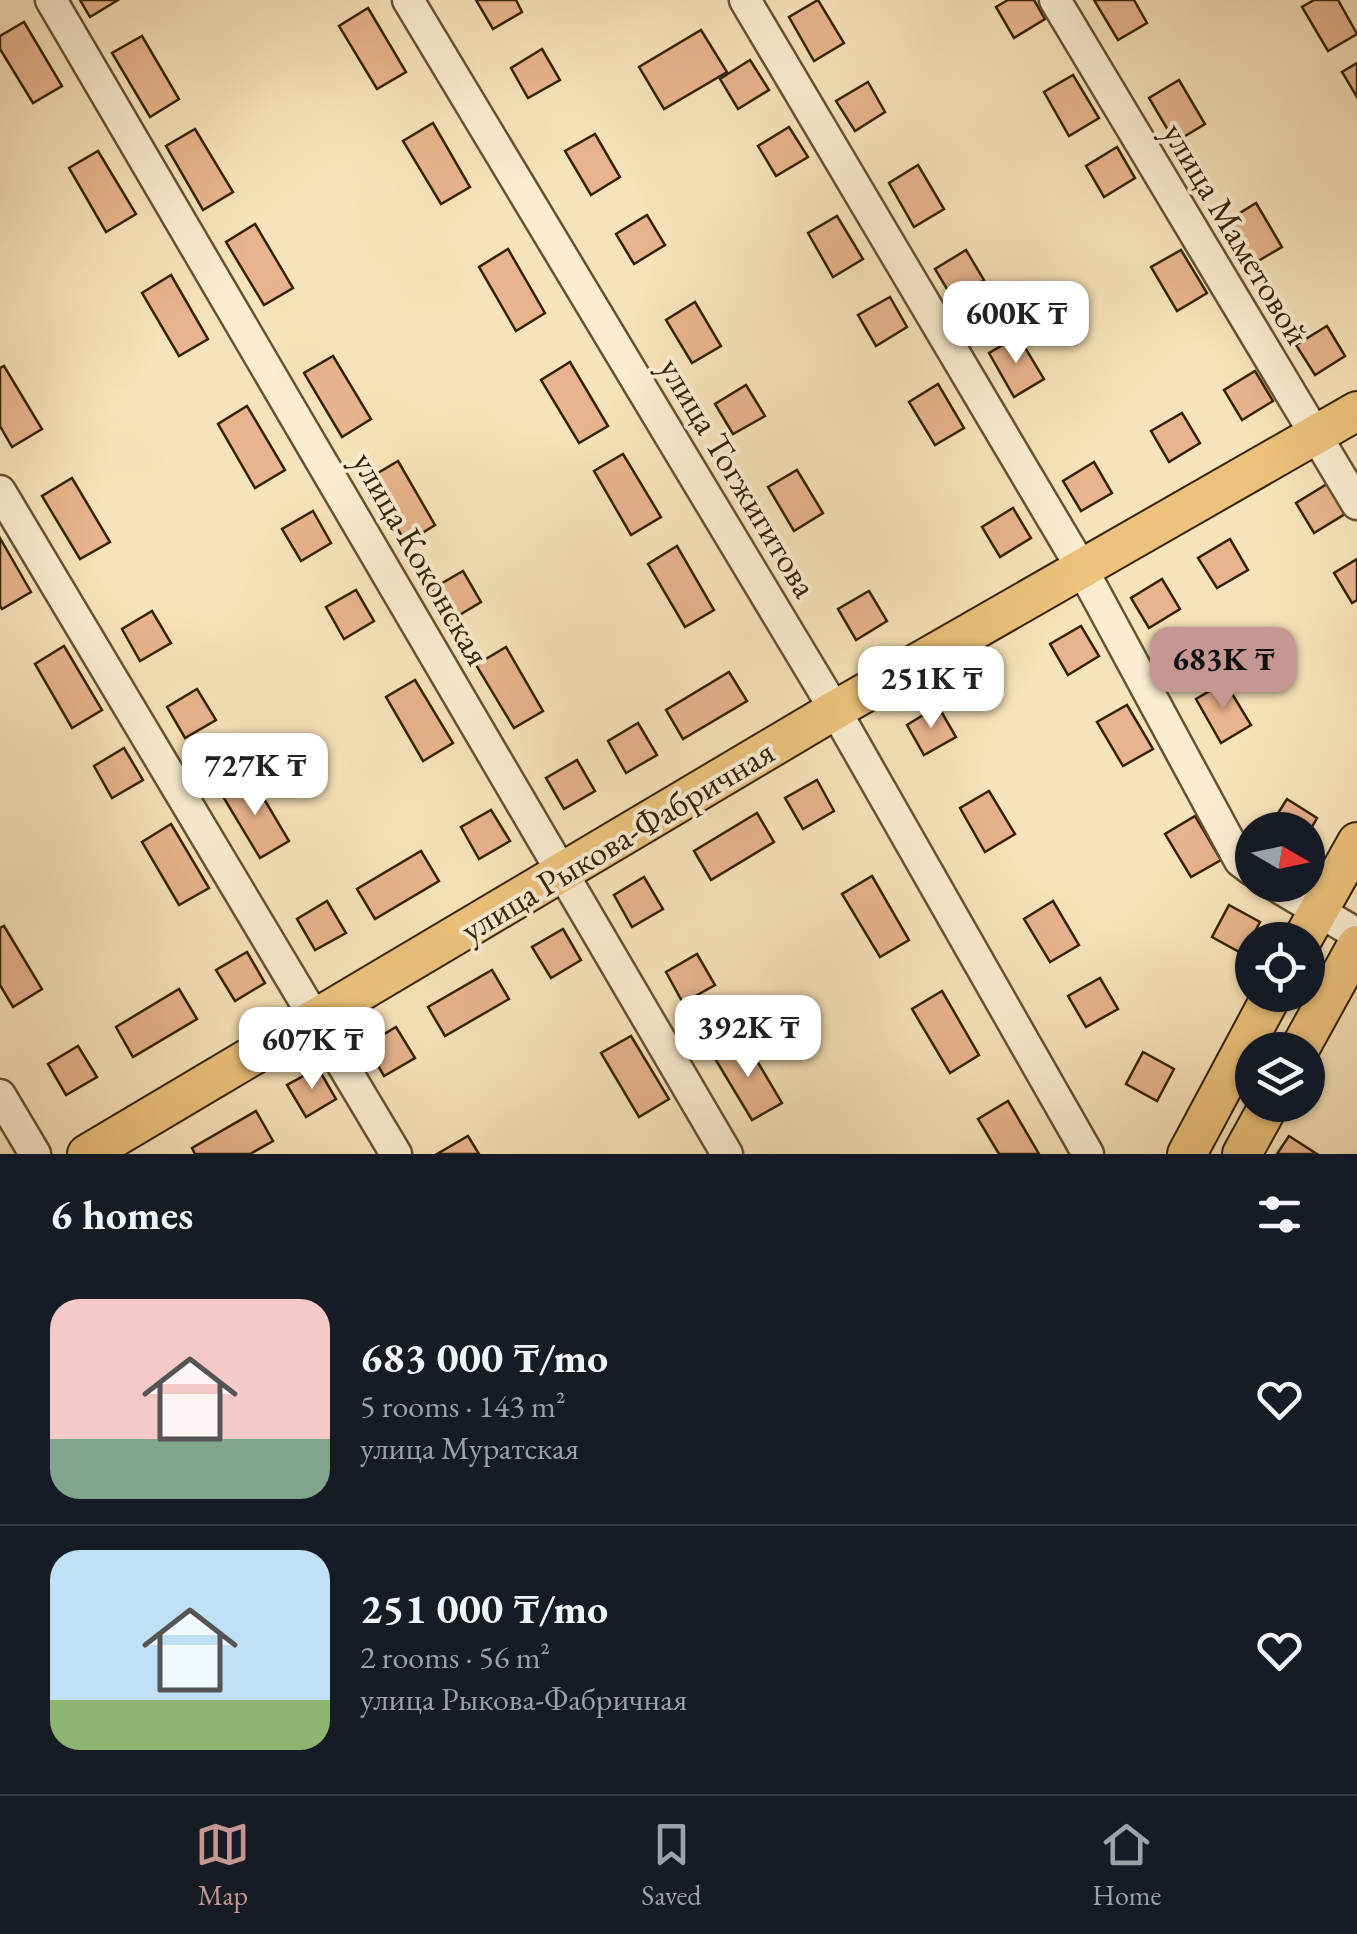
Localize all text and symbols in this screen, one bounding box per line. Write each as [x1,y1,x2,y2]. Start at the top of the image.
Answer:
street label: улица Маметовой [1152,114,1321,353]
pin: 600K ₸ [935,281,1097,366]
text: 600K ₸ [965,292,1067,334]
street label: улица Тогжигитова [649,349,828,606]
street label: улица Коконская [342,443,501,674]
pin: 683K ₸ [1142,627,1304,712]
text: 683K ₸ [1172,638,1274,680]
pin: 251K ₸ [850,646,1012,731]
text: 251K ₸ [880,657,982,699]
street label: улица Рыкова-Фабричная [452,729,783,952]
pin: 727K ₸ [174,733,336,818]
text: 727K ₸ [204,744,306,786]
north arrow [1235,812,1325,902]
map controls [1235,812,1325,1122]
button: locate [1235,922,1325,1012]
pin: 392K ₸ [667,995,829,1080]
text: 392K ₸ [697,1006,799,1048]
pin: 607K ₸ [231,1007,393,1092]
text: 607K ₸ [261,1018,363,1060]
button: layers [1235,1032,1325,1122]
text: 6 homes [50,1187,193,1242]
icon: filters [1252,1187,1307,1242]
text: 683 000 ₸/mo [360,1330,608,1385]
icon: home [130,1339,250,1459]
icon: heart [1252,1372,1307,1427]
text: 5 rooms · 143 m² [360,1385,566,1427]
text: улица Муратская [360,1427,579,1469]
text: 251 000 ₸/mo [360,1581,608,1636]
icon: home [130,1590,250,1710]
icon: heart [1252,1623,1307,1678]
text: 2 rooms · 56 m² [360,1636,550,1678]
text: улица Рыкова-Фабричная [360,1678,687,1720]
tab: Map [195,1817,250,1913]
tab: Saved [641,1817,701,1913]
tab: Home [1092,1817,1162,1913]

